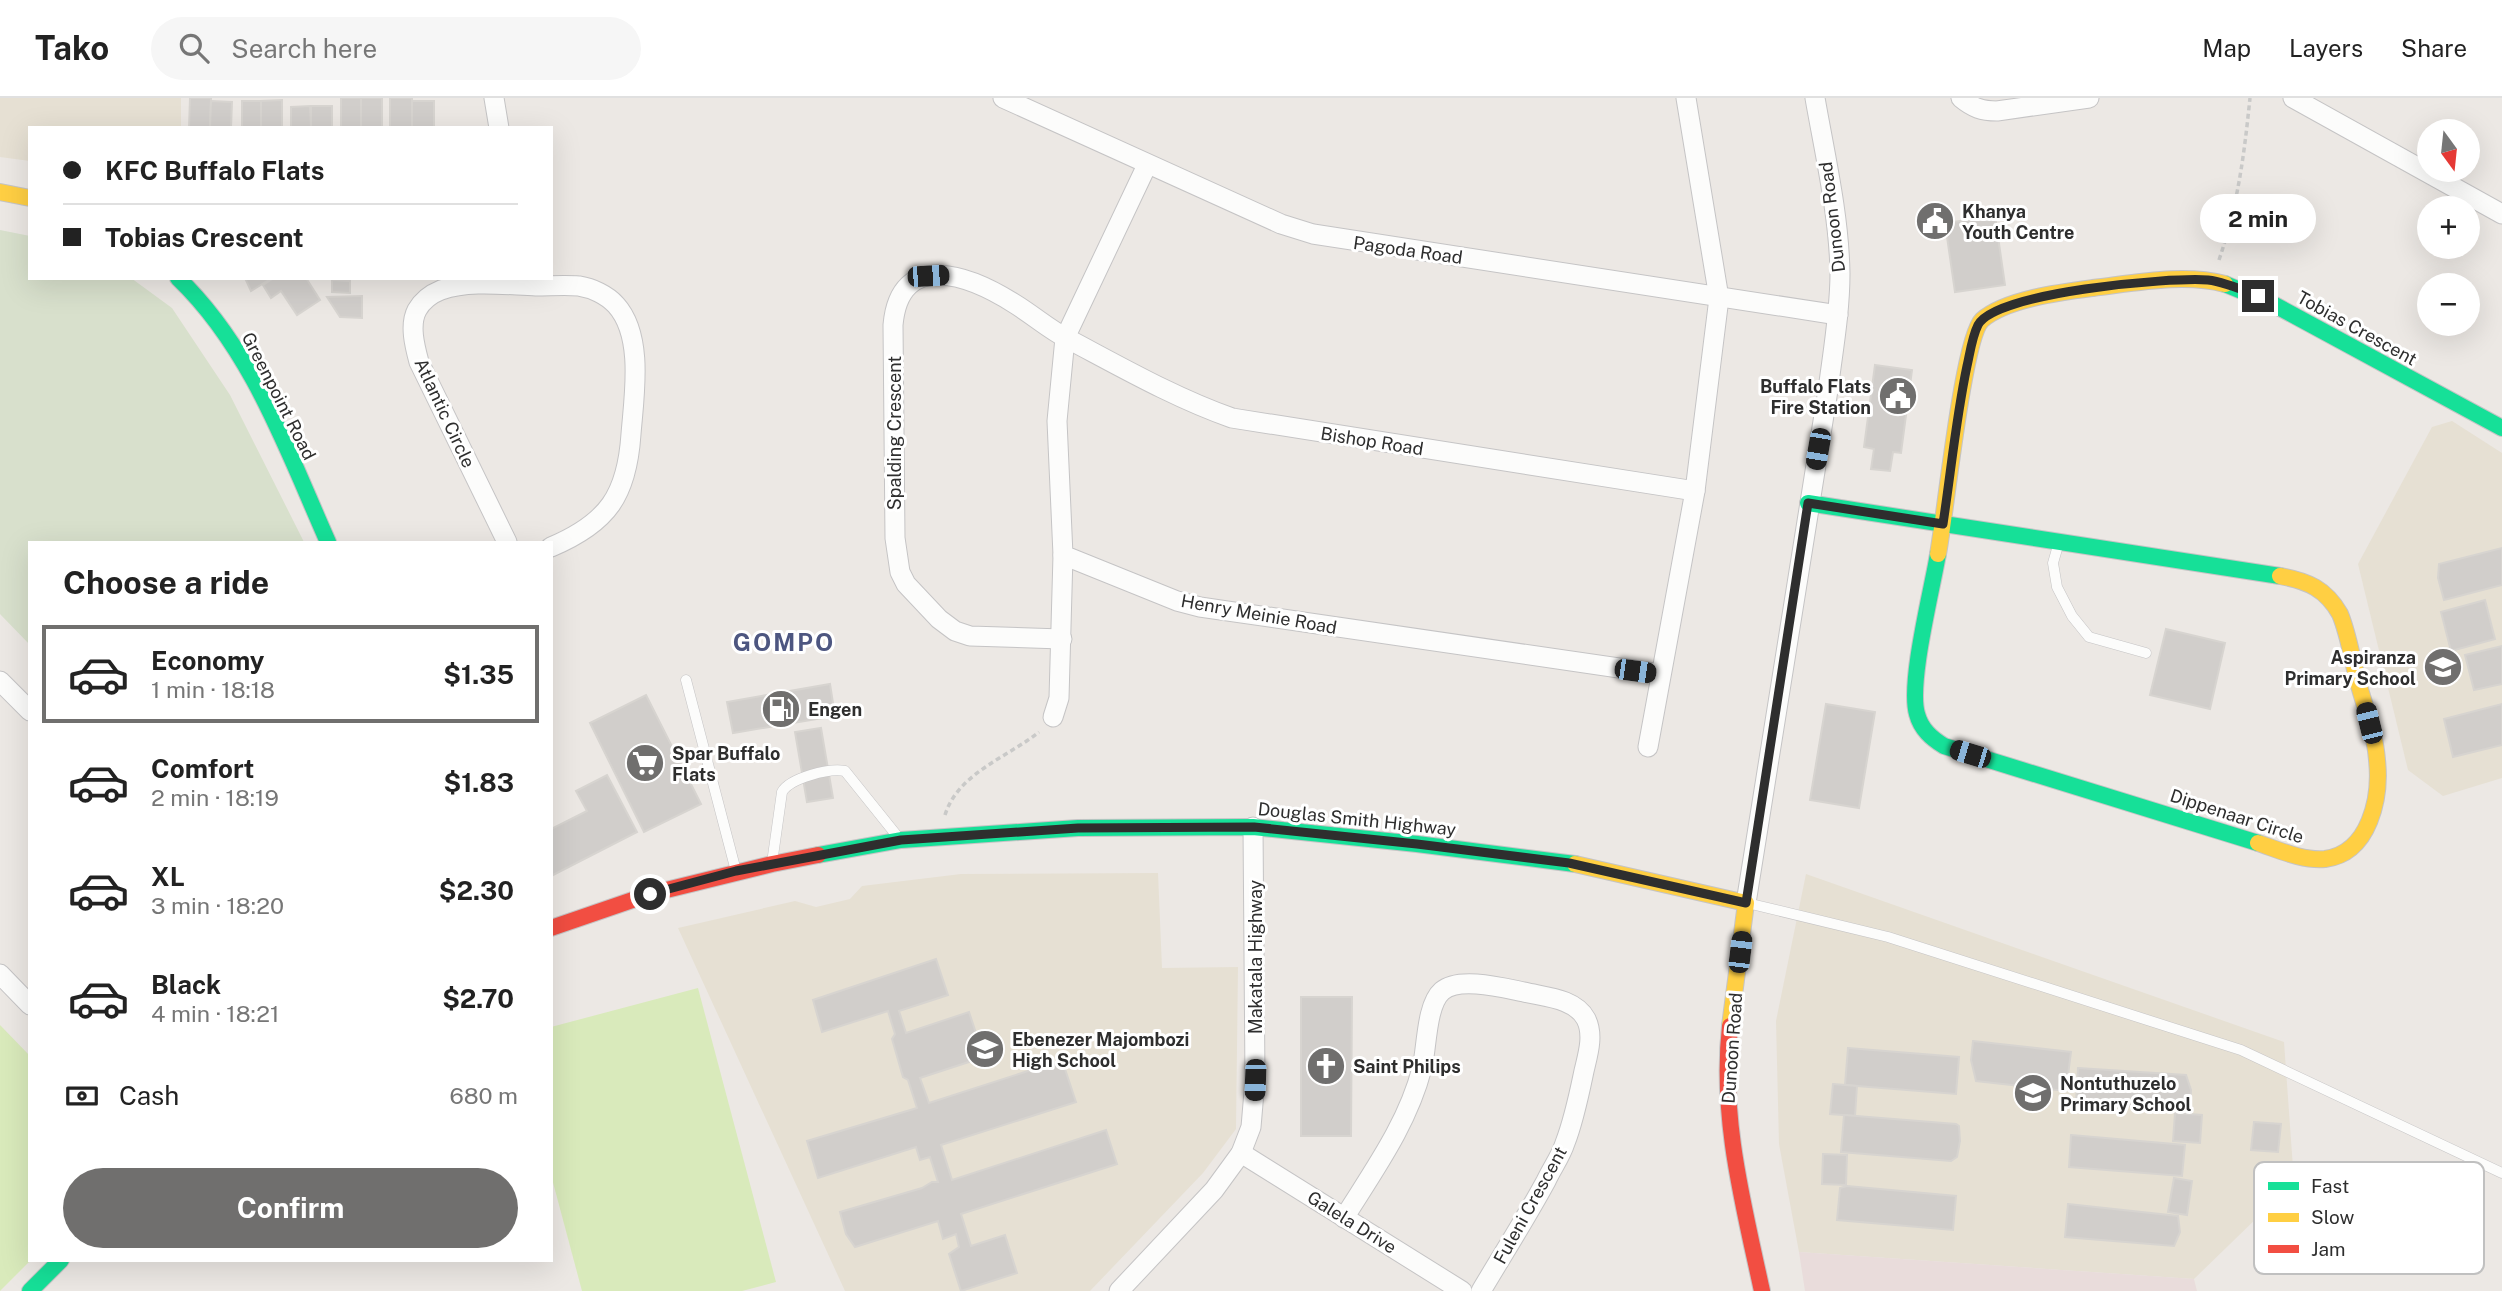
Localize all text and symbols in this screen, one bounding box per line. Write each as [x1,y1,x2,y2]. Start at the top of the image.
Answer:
search box [151,17,641,80]
text: Tako [35,29,109,67]
icon: search [175,29,213,67]
text: Search here [231,33,377,64]
text: Map [2202,34,2251,62]
text: Layers [2289,34,2363,62]
text: Share [2401,34,2467,62]
north arrow [2417,119,2480,182]
map controls [2417,119,2480,336]
text: KFC Buffalo Flats [105,155,324,186]
street label: Dunoon Road [1815,161,1849,273]
callout: 2 min [2200,194,2316,244]
button: + [2417,196,2480,259]
public building icon: Khanya Youth Centre [1914,200,1956,242]
place label: Khanya Youth Centre [1962,201,2074,243]
text: 2 min [2228,205,2288,232]
text: Tobias Crescent [105,222,304,253]
street label: Pagoda Road [1352,232,1464,268]
car [907,264,950,288]
button: − [2417,273,2480,336]
route end [2242,280,2274,312]
street label: Tobias Crescent [2294,286,2420,370]
street label: Greenpoint Road [238,329,320,463]
street label: Atlantic Circle [410,355,480,471]
street label: Spalding Crescent [884,356,905,510]
public building icon: Buffalo Flats Fire Station [1877,375,1919,417]
place label: Buffalo Flats Fire Station [1760,376,1871,418]
street label: Bishop Road [1319,423,1425,459]
car [1805,426,1832,472]
text: Choose a ride [63,564,269,601]
street label: Henry Meinie Road [1179,590,1339,638]
district label: GOMPO [733,628,835,656]
icon: car [67,643,130,706]
text: Economy [151,645,264,676]
school or university icon: Aspiranza Primary School [2422,646,2464,688]
place label: Aspiranza Primary School [2285,647,2416,689]
car [1613,658,1658,684]
text: $1.35 [443,659,514,690]
text: 1 min · 18:18 [151,676,275,703]
fuel station icon: Engen [760,688,802,730]
place label: Engen [808,699,862,720]
car [2354,700,2385,746]
car [1947,738,1994,770]
supermarket icon: Spar Buffalo Flats [624,742,666,784]
place label: Spar Buffalo Flats [672,743,780,785]
icon: car [67,751,130,814]
text: Comfort [151,753,254,784]
text: $1.83 [444,767,514,798]
text: 2 min · 18:19 [151,784,279,811]
street label: Dippenaar Circle [2168,785,2306,847]
street label: Douglas Smith Highway [1257,798,1458,840]
icon: car [67,859,130,922]
text: XL [151,861,185,892]
text: $2.30 [439,875,514,906]
route start [634,878,666,910]
street label: Makatala Highway [1245,879,1266,1034]
text: 3 min · 18:20 [151,892,284,919]
car [1728,930,1753,974]
icon: car [67,967,130,1030]
text: Black [151,969,221,1000]
text: $2.70 [442,983,514,1014]
street label: Dunoon Road [1718,992,1746,1104]
text: 4 min · 18:21 [151,1000,279,1027]
school or university icon: Ebenezer Majombozi High School [964,1028,1006,1070]
place label: Ebenezer Majombozi High School [1012,1029,1189,1071]
church icon: Saint Philips [1305,1045,1347,1087]
place label: Saint Philips [1353,1056,1461,1077]
car [1244,1059,1267,1101]
school or university icon: Nontuthuzelo Primary School [2012,1072,2054,1114]
place label: Nontuthuzelo Primary School [2060,1073,2192,1115]
icon: cash [63,1077,101,1115]
text: Cash [119,1080,179,1111]
text: 680 m [450,1082,518,1109]
street label: Fuleni Crescent [1489,1143,1571,1267]
legend [2254,1162,2484,1274]
button: Confirm [63,1168,518,1248]
text: Fast [2311,1175,2349,1197]
street label: Galela Drive [1304,1186,1400,1258]
text: Slow [2311,1206,2355,1228]
text: Jam [2311,1238,2345,1260]

